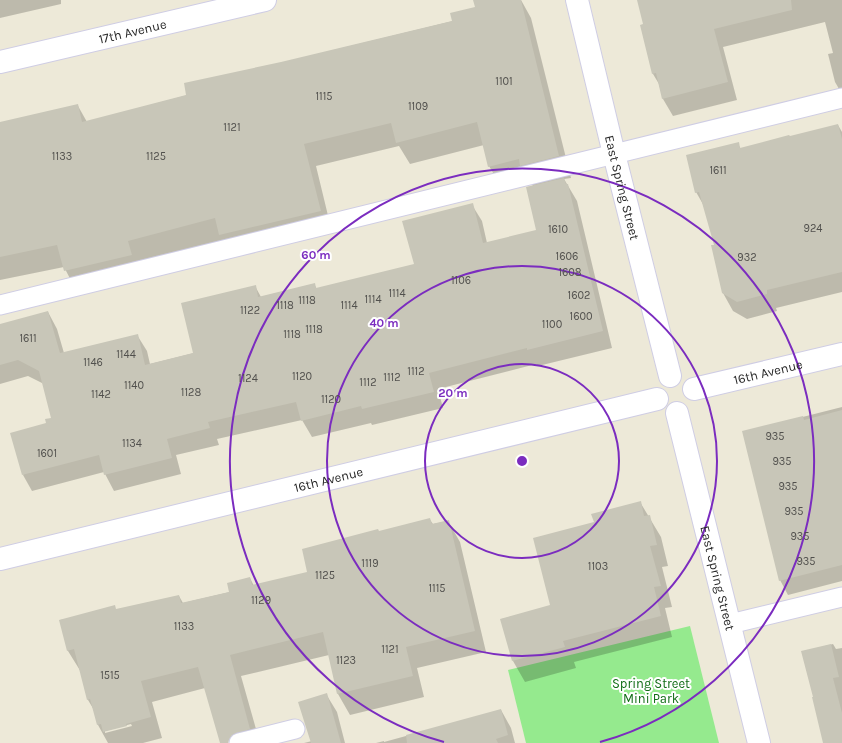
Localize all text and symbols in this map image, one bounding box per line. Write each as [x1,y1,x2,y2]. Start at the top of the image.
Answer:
street label: 17th Avenue [97,16,168,47]
house number: 1101 [495,75,513,88]
house number: 1115 [315,90,333,103]
house number: 1109 [408,100,428,113]
house number: 1121 [223,121,241,134]
street label: East Spring Street [602,134,642,242]
house number: 1133 [52,150,72,163]
house number: 1125 [146,150,166,163]
house number: 1611 [709,164,727,177]
house number: 924 [804,222,822,235]
house number: 1610 [548,223,568,236]
text: 60 m [301,248,331,262]
house number: 1606 [556,250,578,263]
house number: 932 [737,251,757,264]
house number: 1608 [558,266,582,279]
house number: 1106 [451,274,471,287]
house number: 1114 [388,287,406,300]
house number: 1602 [568,289,590,302]
house number: 1114 [364,293,382,306]
house number: 1118 [298,294,316,307]
house number: 1118 [276,299,294,312]
house number: 1114 [340,299,358,312]
house number: 1122 [240,304,260,317]
house number: 1600 [570,310,593,323]
text: 40 m [369,316,399,330]
house number: 1100 [542,318,562,331]
house number: 1118 [305,323,323,336]
house number: 1118 [283,328,301,341]
house number: 1611 [19,332,37,345]
house number: 1144 [116,348,136,361]
house number: 1146 [83,356,103,369]
street label: 16th Avenue [732,357,804,387]
house number: 1112 [407,365,425,378]
house number: 1120 [292,370,312,383]
house number: 1112 [383,371,401,384]
house number: 1124 [238,372,258,385]
house number: 1112 [359,376,377,389]
house number: 1140 [124,379,144,392]
house number: 1128 [181,386,201,399]
text: 20 m [438,386,468,400]
house number: 1142 [91,388,111,401]
house number: 1120 [321,393,341,406]
house number: 935 [765,430,785,443]
house number: 1134 [122,437,142,450]
house number: 1601 [37,447,57,460]
centre of rings [515,454,529,468]
house number: 935 [772,455,792,468]
street label: 16th Avenue [293,464,365,495]
house number: 935 [778,480,798,493]
house number: 935 [784,505,804,518]
street label: East Spring Street [697,524,738,632]
house number: 935 [790,530,810,543]
house number: 935 [796,555,816,568]
house number: 1119 [361,557,379,570]
house number: 1103 [588,560,608,573]
house number: 1125 [315,569,335,582]
house number: 1115 [428,582,446,595]
house number: 1129 [251,594,271,607]
house number: 1133 [174,620,194,633]
house number: 1121 [381,643,399,656]
house number: 1123 [336,654,356,667]
house number: 1515 [100,669,120,682]
park label: Spring Street Mini Park [612,676,690,706]

